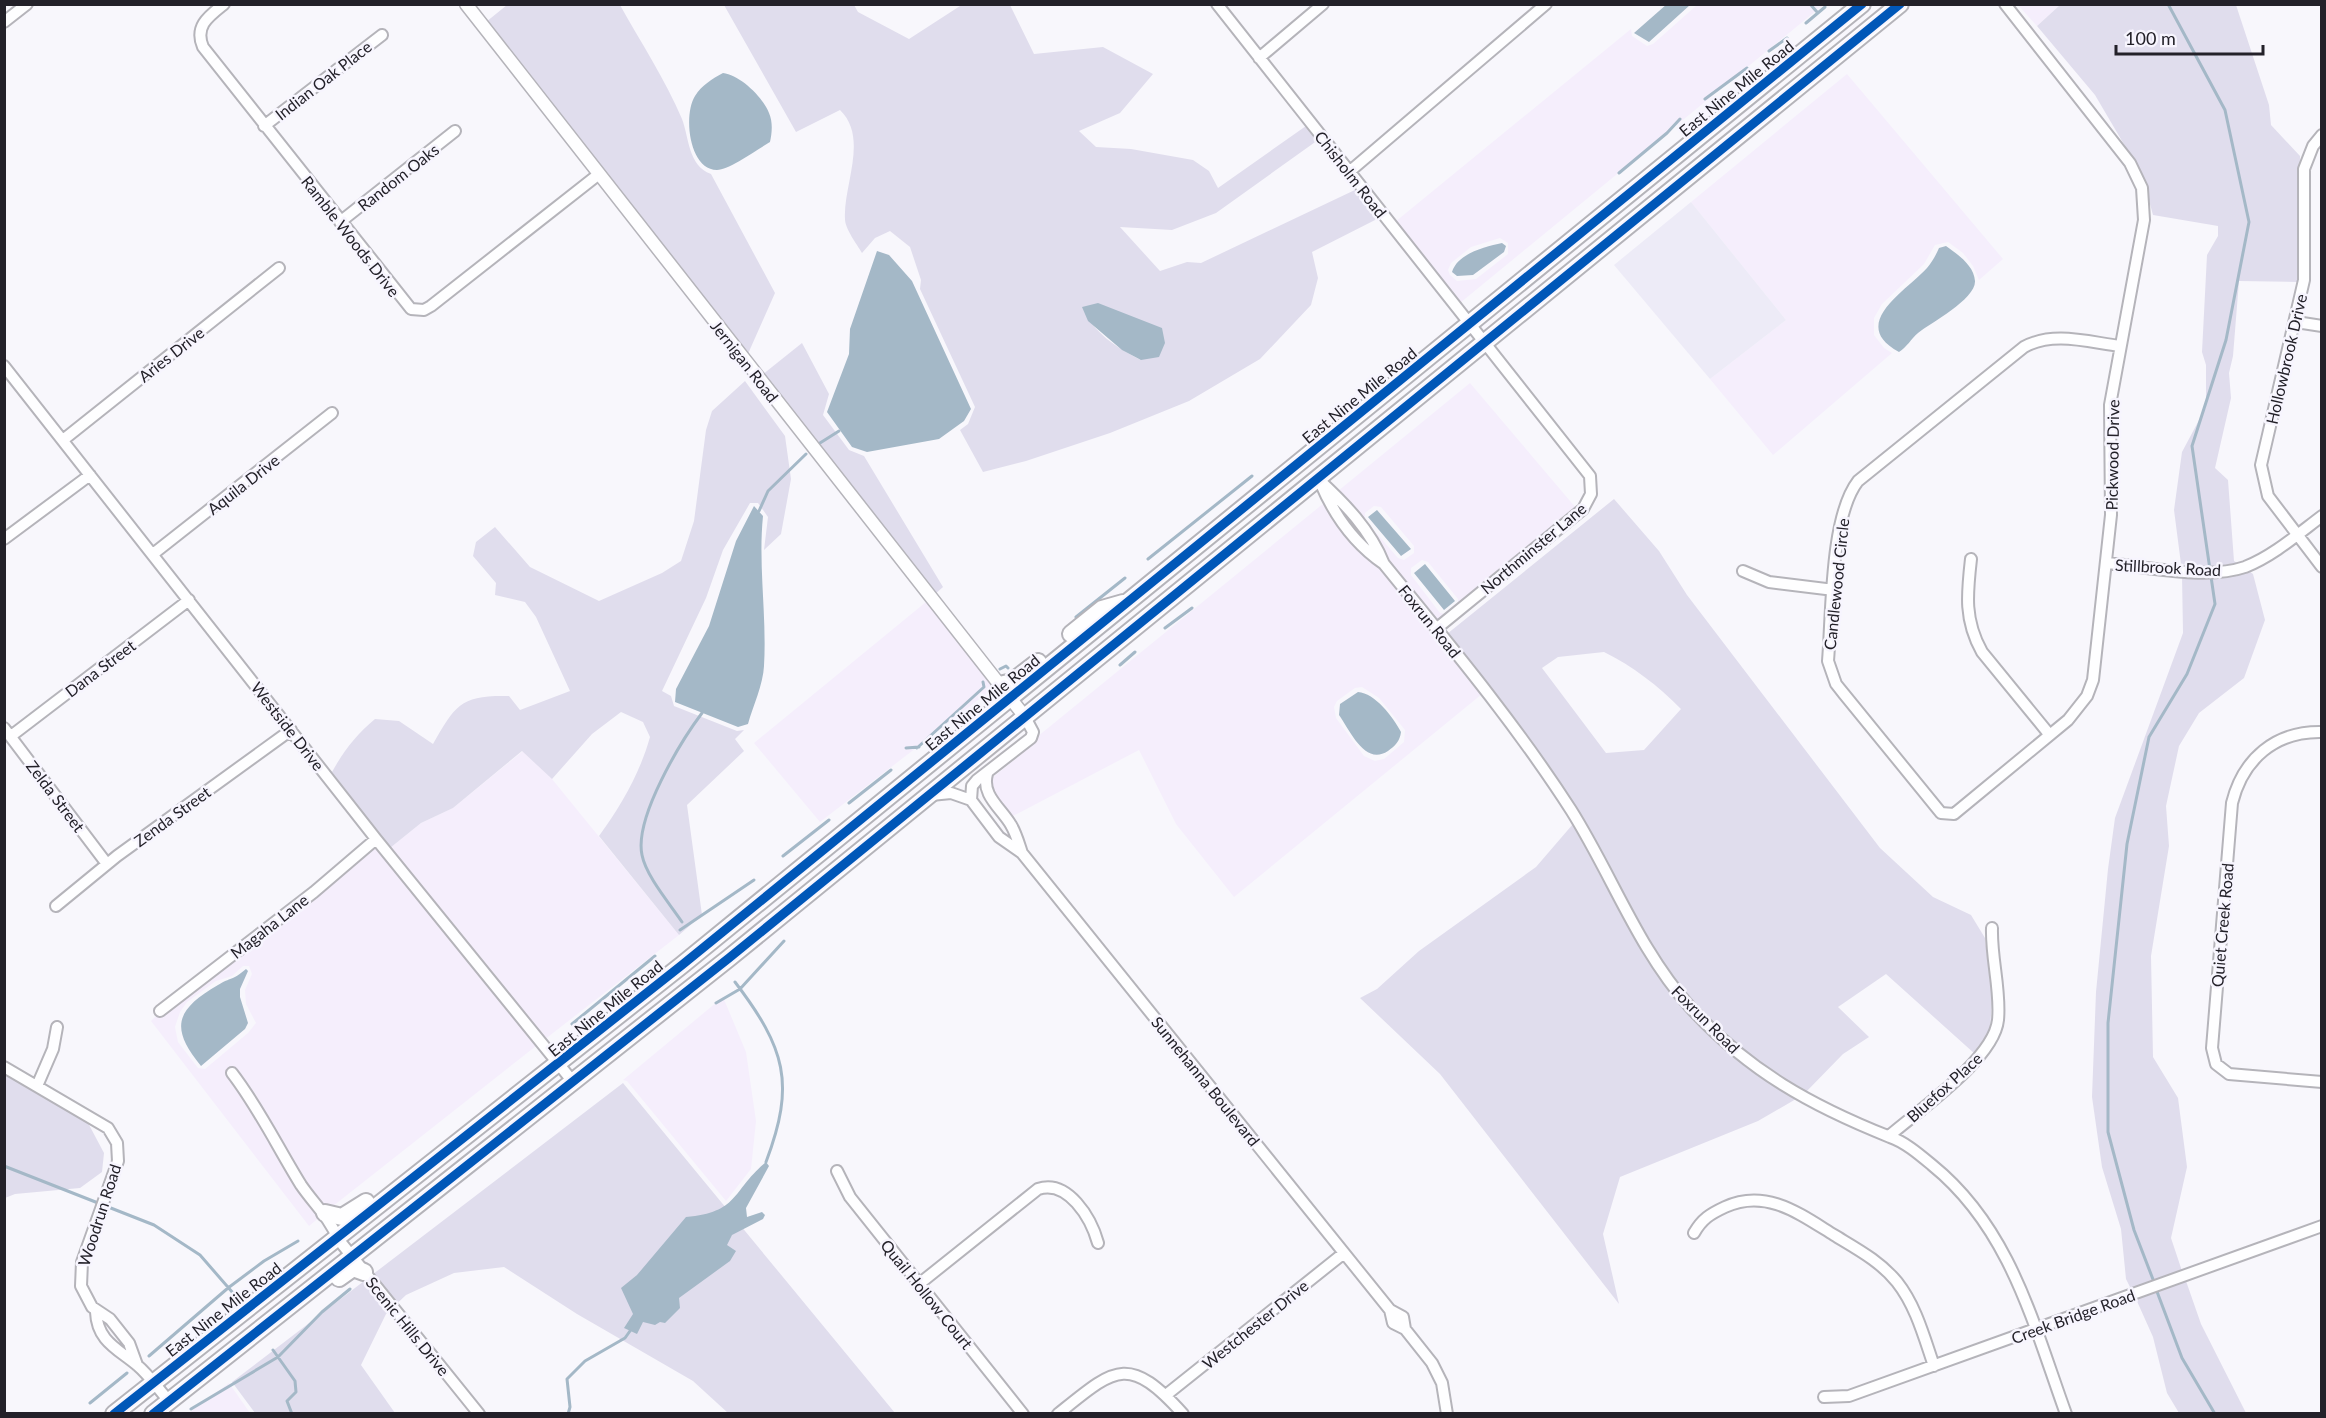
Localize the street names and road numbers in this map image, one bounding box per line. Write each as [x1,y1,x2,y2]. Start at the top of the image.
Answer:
street label: Indian Oak Place [271,36,375,124]
street label: East Nine Mile Road [1675,36,1797,140]
street label: Chisholm Road [1311,127,1391,221]
street label: Random Oaks [354,139,442,215]
street label: Ramble Woods Drive [298,172,404,300]
street label: Hollowbrook Drive [2262,292,2310,426]
street label: Jernigan Road [707,316,783,406]
street label: Aries Drive [134,322,208,386]
street label: East Nine Mile Road [1298,343,1420,447]
street label: Pickwood Drive [2102,399,2122,511]
street label: Aquila Drive [203,450,283,518]
street label: Northminster Lane [1476,498,1590,598]
street label: Candlewood Circle [1820,517,1852,651]
street label: Stillbrook Road [2115,555,2221,579]
street label: Foxrun Road [1395,581,1465,661]
street label: Dana Street [61,635,139,701]
street label: East Nine Mile Road [921,650,1043,754]
street label: Westside Drive [248,678,328,774]
street label: Zelda Street [23,756,89,836]
street label: Zenda Street [130,782,214,850]
street label: Quiet Creek Road [2207,862,2237,988]
street label: Magaha Lane [226,890,312,962]
street label: East Nine Mile Road [544,956,666,1060]
street label: Foxrun Road [1668,981,1744,1057]
street label: Sunnehanna Boulevard [1148,1012,1264,1150]
street label: Bluefox Place [1902,1048,1986,1126]
street label: Woodrun Road [74,1162,124,1268]
street label: Quail Hollow Court [877,1235,977,1353]
street label: East Nine Mile Road [161,1258,285,1360]
street label: Scenic Hills Drive [362,1273,454,1379]
street label: Westchester Drive [1198,1276,1312,1372]
street label: Creek Bridge Road [2009,1285,2137,1347]

